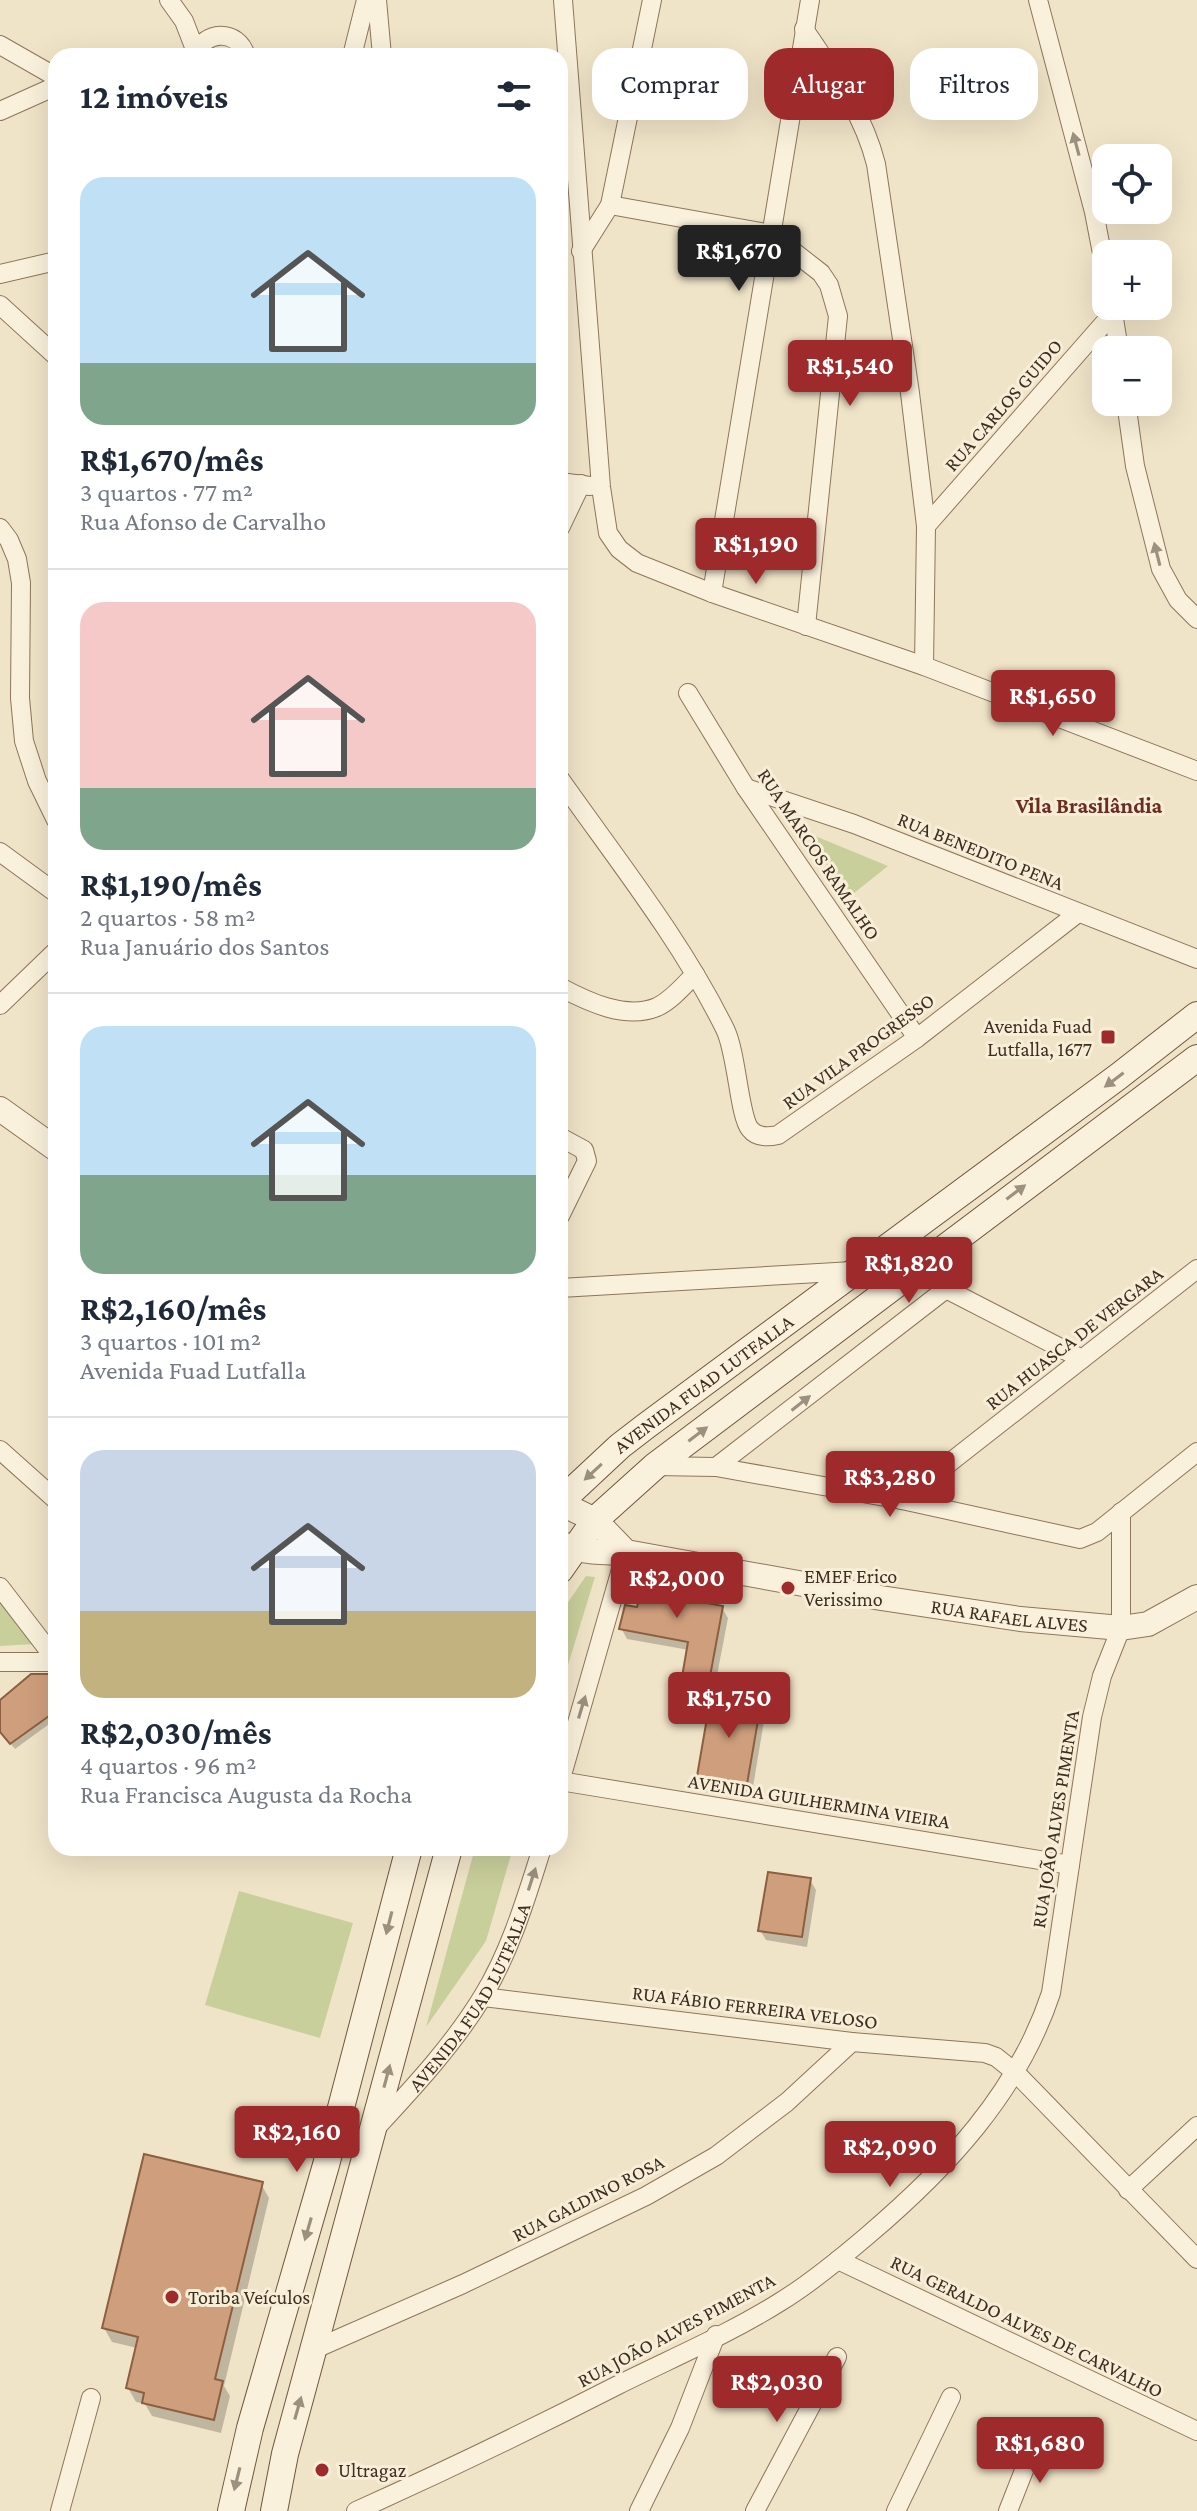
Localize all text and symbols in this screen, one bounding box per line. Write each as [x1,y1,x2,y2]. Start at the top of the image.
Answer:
chip: Comprar [592,48,748,120]
chip: Alugar [764,48,894,120]
chip: Filtros [910,48,1038,120]
icon: filters [492,74,536,118]
text: 12 imóveis [80,78,228,115]
one-way arrow [1070,131,1082,156]
map controls [1092,144,1172,416]
button: locate [1092,144,1172,224]
pin: R$1,670 [665,225,813,293]
icon: home [236,229,380,373]
text: R$1,670 [696,236,782,265]
button: + [1092,240,1172,320]
street label: RUA CARLOS GUIDO [940,335,1066,475]
button: − [1092,336,1172,416]
pin: R$1,540 [776,340,924,408]
text: R$1,540 [806,351,894,380]
text: R$1,670/mês [80,441,264,478]
text: 3 quartos · 77 m² [80,478,253,507]
text: Rua Afonso de Carvalho [80,507,326,536]
pin: R$1,190 [682,518,830,586]
text: R$1,190 [713,529,799,558]
one-way arrow [1150,541,1162,566]
icon: home [236,654,380,798]
pin: R$1,650 [979,670,1127,738]
text: R$1,650 [1009,681,1097,710]
street label: RUA MARCOS RAMALHO [753,764,885,944]
district label: Vila Brasilândia [1015,793,1163,818]
street label: RUA BENEDITO PENA [895,808,1068,895]
text: R$1,190/mês [80,866,262,903]
text: 2 quartos · 58 m² [80,903,255,932]
text: Rua Januário dos Santos [80,932,330,961]
street label: RUA VILA PROGRESSO [778,989,938,1113]
place label: Avenida Fuad Lutfalla, 1677 [984,1015,1092,1060]
marker: Avenida Fuad Lutfalla, 1677 [1099,1028,1117,1046]
one-way arrow [1103,1072,1124,1087]
icon: home [236,1078,380,1222]
one-way arrow [1006,1185,1026,1201]
pin: R$1,820 [835,1237,983,1305]
text: R$1,820 [864,1248,954,1277]
street label: RUA HUASCA DE VERGARA [981,1262,1167,1414]
text: R$2,160/mês [80,1290,266,1327]
street label: AVENIDA FUAD LUTFALLA [609,1310,798,1458]
text: 3 quartos · 101 m² [80,1327,261,1356]
text: Avenida Fuad Lutfalla [80,1356,306,1385]
one-way arrow [791,1396,811,1412]
one-way arrow [687,1427,708,1443]
pin: R$3,280 [816,1451,964,1519]
one-way arrow [583,1462,602,1480]
text: R$3,280 [844,1462,936,1491]
icon: home [236,1502,380,1646]
pin: R$2,000 [603,1552,751,1620]
text: R$2,000 [629,1563,725,1592]
place label: EMEF Erico Verissimo [804,1565,897,1610]
marker: EMEF Erico Verissimo [779,1579,797,1597]
street label: RUA RAFAEL ALVES [929,1595,1089,1636]
pin: R$1,750 [655,1672,803,1740]
text: R$1,750 [686,1683,772,1712]
one-way arrow [576,1695,589,1719]
street label: RUA JOÃO ALVES PIMENTA [1027,1708,1084,1930]
text: R$2,030/mês [80,1714,272,1751]
text: 4 quartos · 96 m² [80,1751,256,1780]
street label: AVENIDA GUILHERMINA VIEIRA [687,1769,952,1833]
text: Rua Francisca Augusta da Rocha [80,1780,412,1809]
one-way arrow [527,1867,539,1891]
street label: AVENIDA FUAD LUTFALLA [404,1899,535,2096]
one-way arrow [383,1911,395,1936]
street label: RUA FÁBIO FERREIRA VELOSO [631,1981,879,2033]
one-way arrow [382,2063,394,2088]
pin: R$2,160 [223,2106,371,2174]
text: R$2,160 [253,2117,341,2146]
pin: R$2,090 [816,2121,964,2189]
text: R$2,090 [843,2132,937,2161]
street label: RUA GALDINO ROSA [508,2150,668,2246]
one-way arrow [301,2216,313,2241]
street label: RUA GERALDO ALVES DE CARVALHO [887,2250,1167,2402]
street label: RUA JOÃO ALVES PIMENTA [574,2268,780,2392]
place label: Toriba Veículos [188,2286,310,2308]
marker: Toriba Veículos [163,2288,181,2306]
pin: R$2,030 [703,2356,851,2424]
text: R$2,030 [731,2367,823,2396]
one-way arrow [292,2395,305,2419]
pin: R$1,680 [966,2417,1114,2485]
text: R$1,680 [995,2428,1085,2457]
place label: Ultragaz [338,2459,406,2482]
marker: Ultragaz [313,2461,331,2479]
one-way arrow [231,2467,243,2492]

